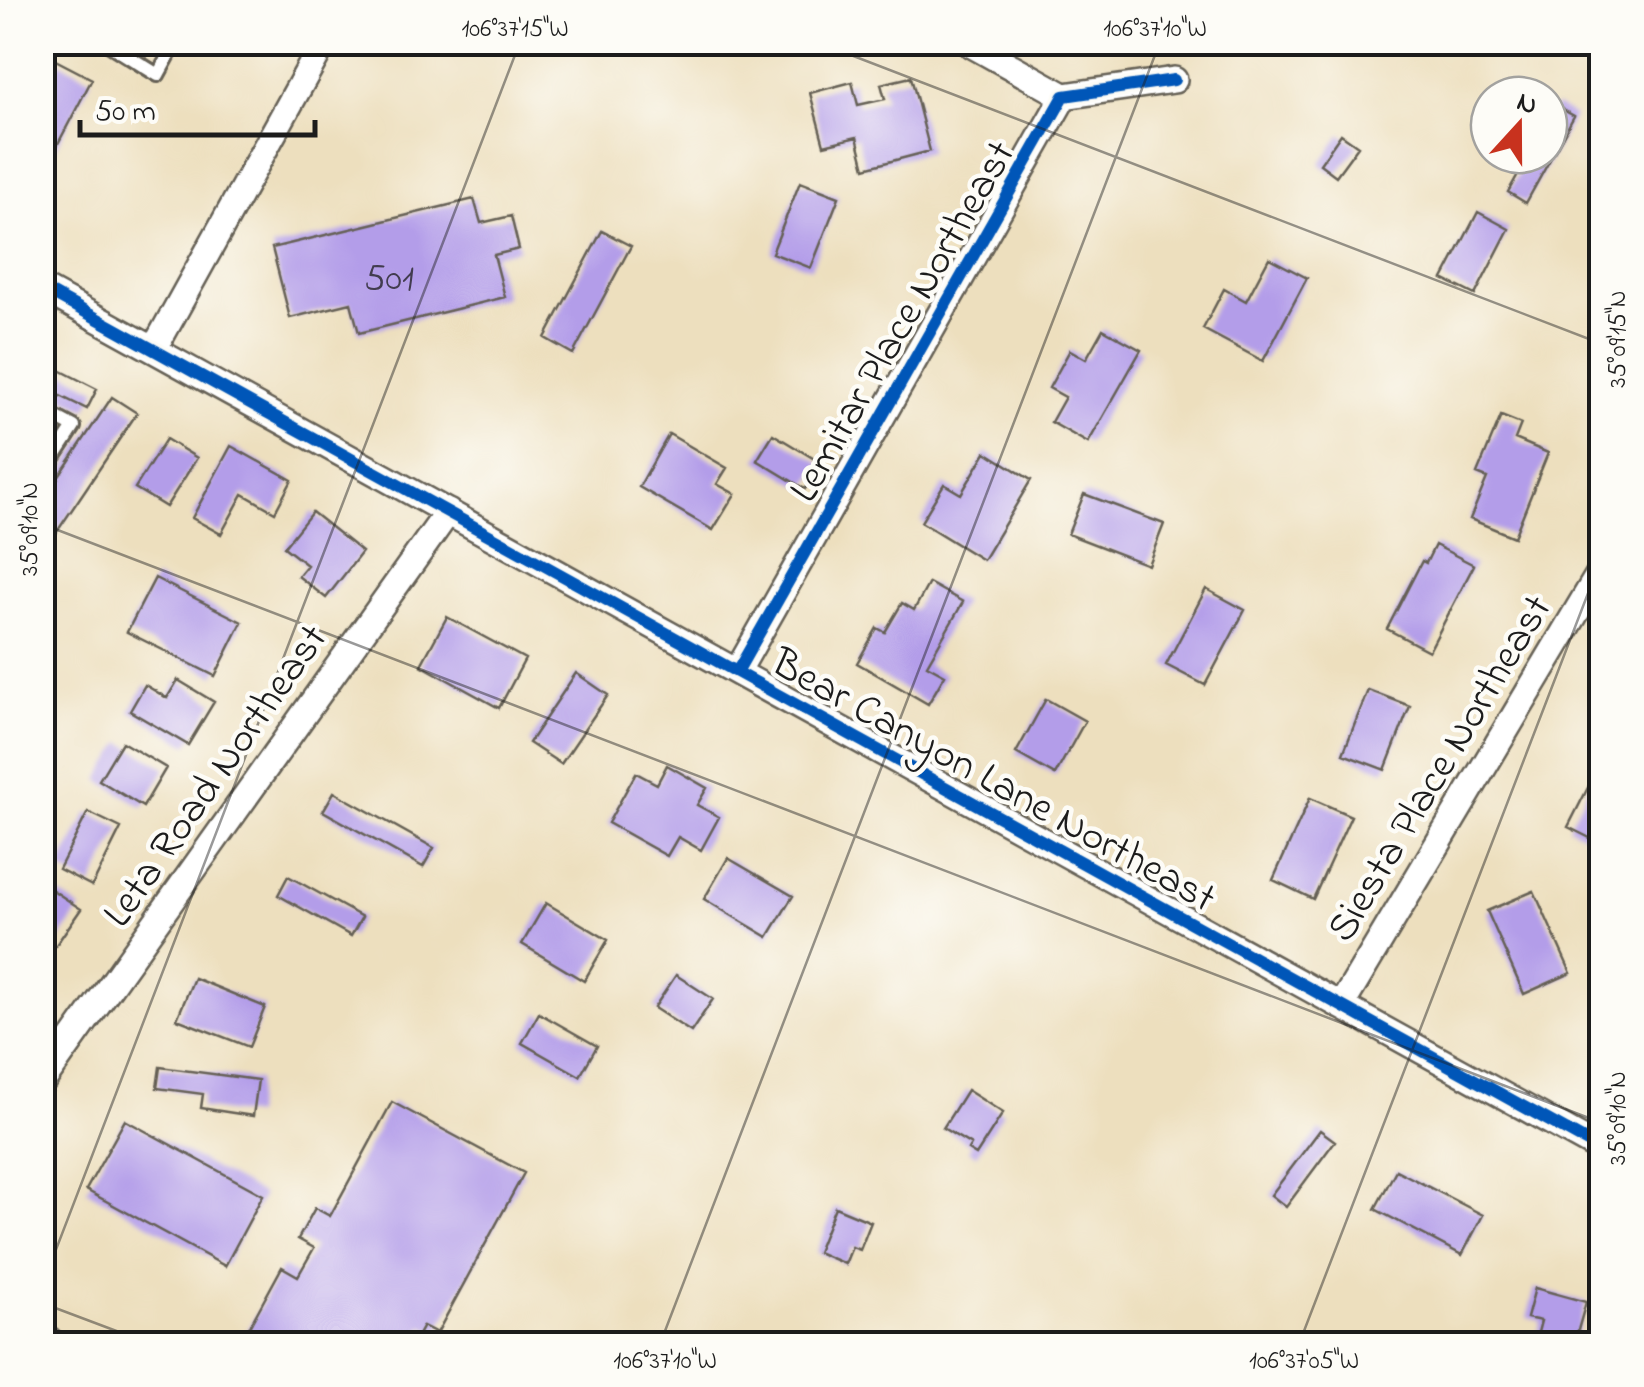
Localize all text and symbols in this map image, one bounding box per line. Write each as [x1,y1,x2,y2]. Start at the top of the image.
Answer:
text: 106°37'15"W [461,12,569,48]
text: 106°37'10"W [1103,12,1207,48]
scale bar [80,75,315,137]
north arrow [1469,75,1569,175]
text: N [1511,82,1543,127]
text: 50 m [95,91,156,135]
street label: Lemitar Place Northeast [775,130,1032,514]
house number: 501 [364,252,414,308]
text: 35°09'15"N [1601,290,1637,388]
text: 35°09'10"N [13,482,49,576]
street label: Siesta Place Northeast [1313,584,1569,955]
street label: Leta Road Northeast [89,613,344,941]
street label: Bear Canyon Lane Northeast [759,634,1226,930]
text: 35°09'10"N [1601,1071,1637,1165]
text: 106°37'10"W [613,1344,717,1380]
text: 106°37'05"W [1249,1344,1359,1380]

